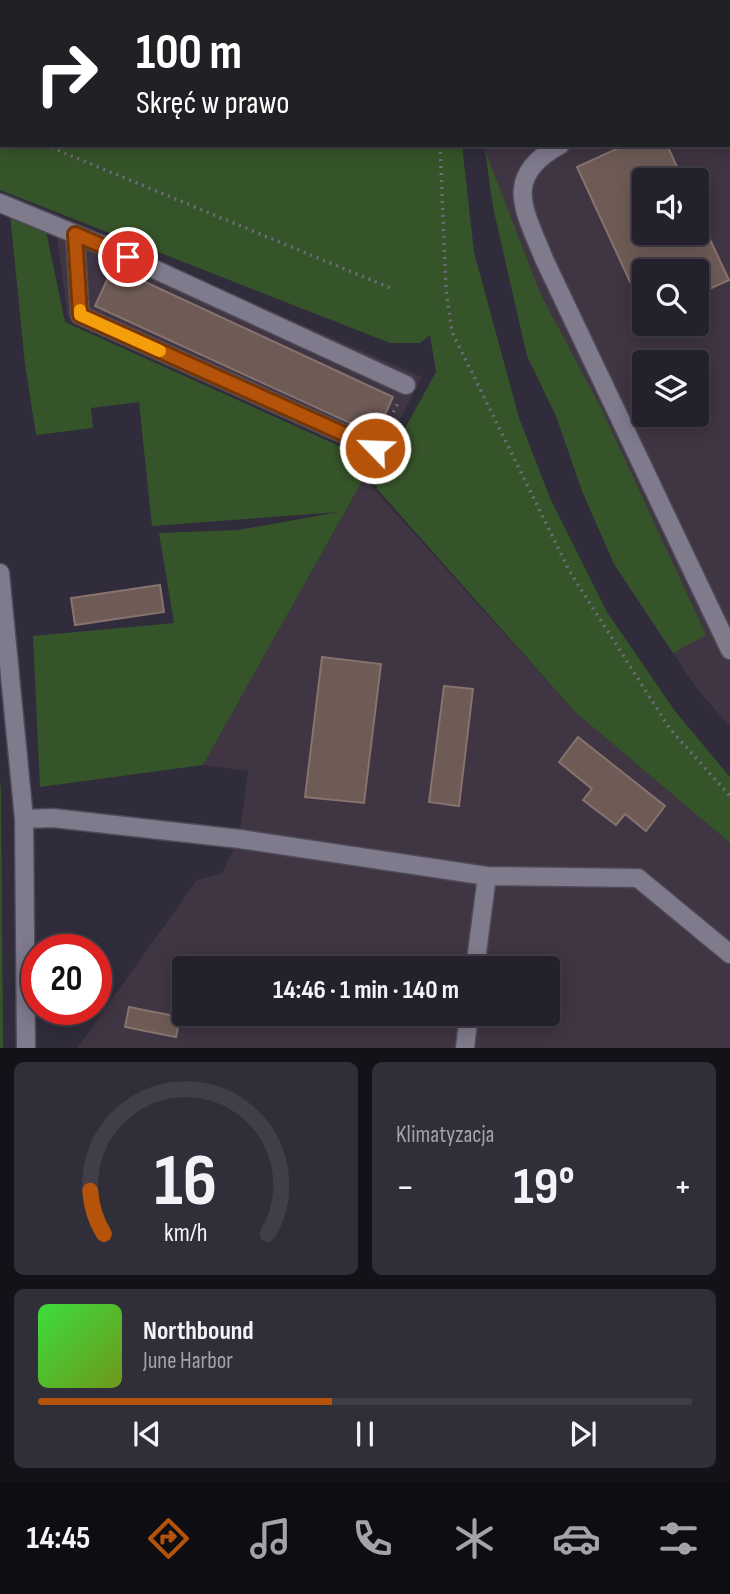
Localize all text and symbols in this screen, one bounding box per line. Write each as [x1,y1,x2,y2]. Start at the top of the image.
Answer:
text: 100 m [136,24,242,83]
icon: right [21,28,112,119]
text: Skręć w prawo [136,84,290,123]
map controls [632,168,709,427]
button: sound [632,168,709,245]
pin [98,227,158,287]
icon: arrive [109,238,147,276]
button: search [632,259,709,336]
button: layers [632,350,709,427]
position arrow [338,411,412,485]
speed limit sign: 20 [21,934,112,1025]
text: 14:46 · 1 min · 140 m [273,975,459,1006]
text: Klimatyzacja [396,1121,494,1149]
text: 16 [155,1139,217,1227]
text: 19° [513,1156,575,1219]
text: − [396,1165,415,1210]
text: + [673,1165,692,1210]
text: km/h [164,1218,208,1249]
text: Northbound [143,1316,254,1347]
text: June Harbor [143,1347,233,1375]
icon: previous [128,1415,166,1453]
icon: pause [346,1415,384,1453]
icon: next [564,1415,602,1453]
icon: directions [144,1514,193,1563]
icon: music [246,1514,295,1563]
icon: phone [348,1514,397,1563]
icon: climate [450,1514,499,1563]
icon: car [552,1514,601,1563]
icon: filters [654,1514,703,1563]
text: 14:45 [27,1519,90,1558]

